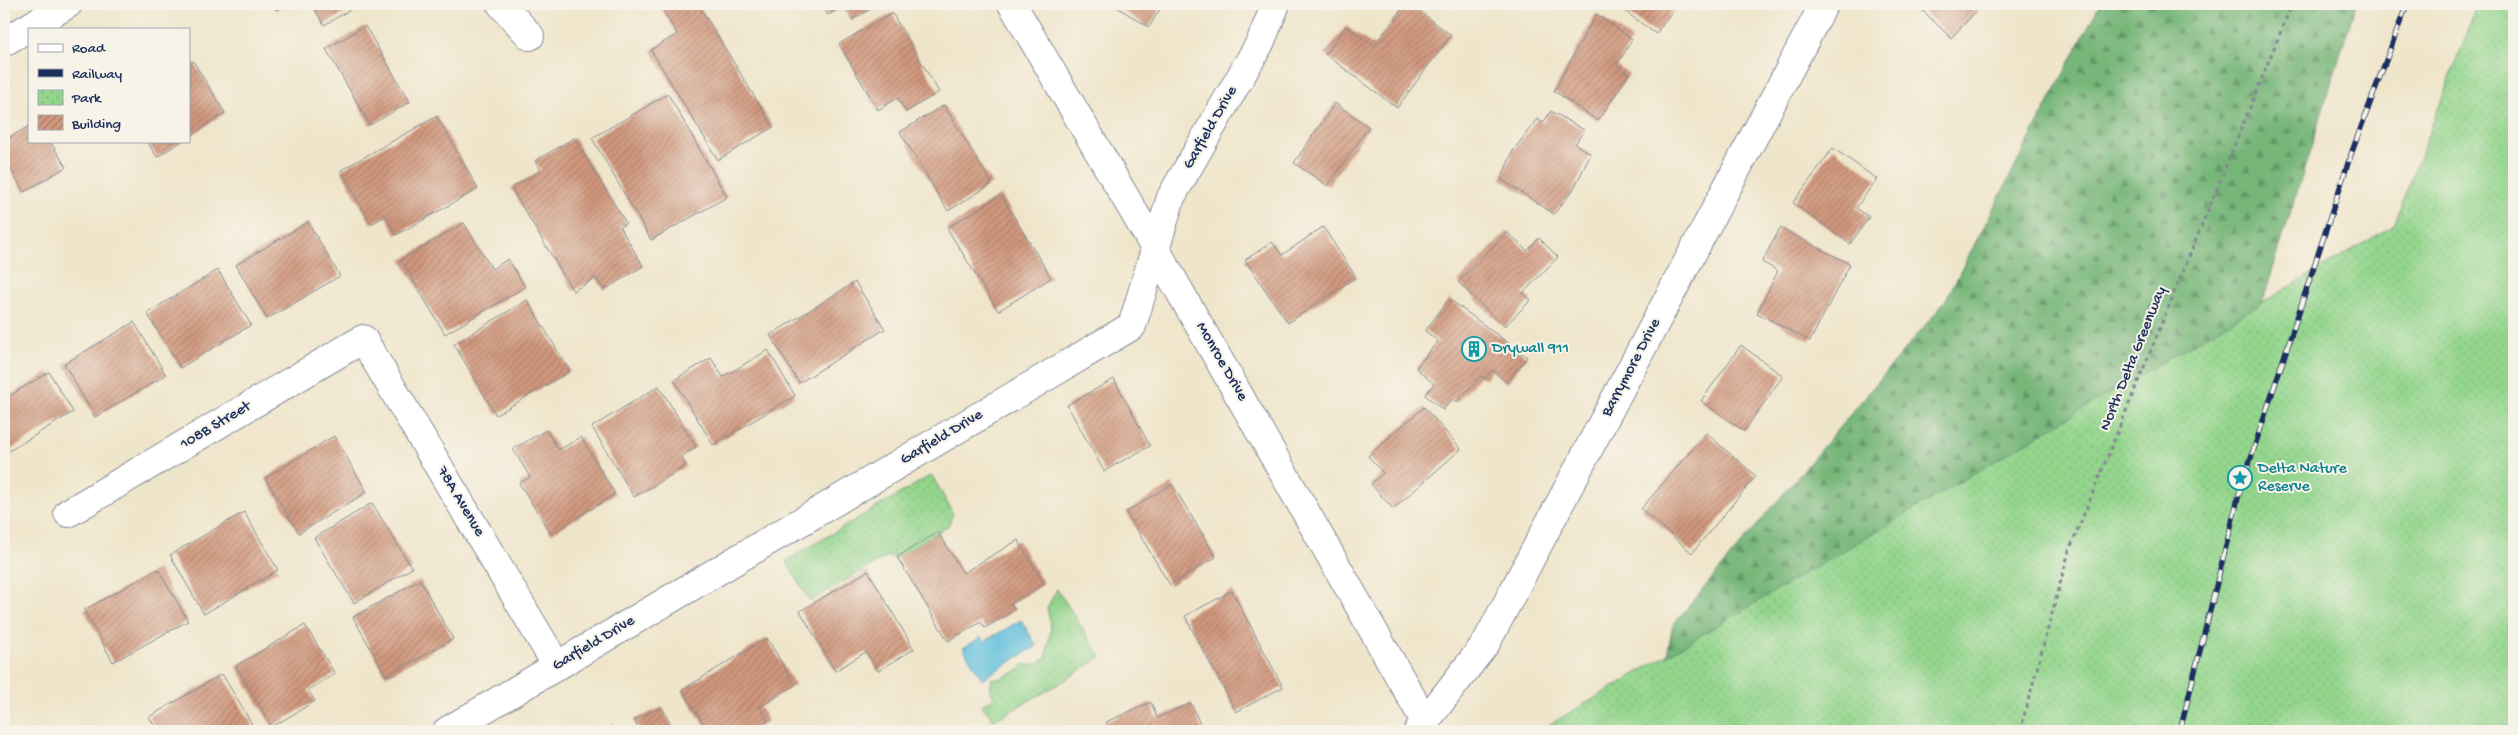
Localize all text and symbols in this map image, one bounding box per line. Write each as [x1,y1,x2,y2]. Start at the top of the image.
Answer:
legend [28,28,190,142]
text: Road [72,40,106,58]
text: Railway [72,66,123,84]
street label: Garfield Drive [1180,82,1243,173]
text: Park [71,90,102,108]
text: Building [71,116,121,134]
street label: North Delta Greenway [2096,284,2172,434]
street label: Barrymore Drive [1598,315,1666,421]
street label: Monroe Drive [1191,319,1252,405]
building icon: Drywall 911 [1461,336,1487,362]
place label: Drywall 911 [1491,340,1569,359]
street label: 108B Street [176,397,256,455]
street label: Garfield Drive [897,406,987,470]
place label: Delta Nature Reserve [2257,460,2347,497]
street label: 78A Avenue [431,463,489,541]
place icon: Delta Nature Reserve [2227,465,2253,491]
street label: Garfield Drive [549,612,639,676]

